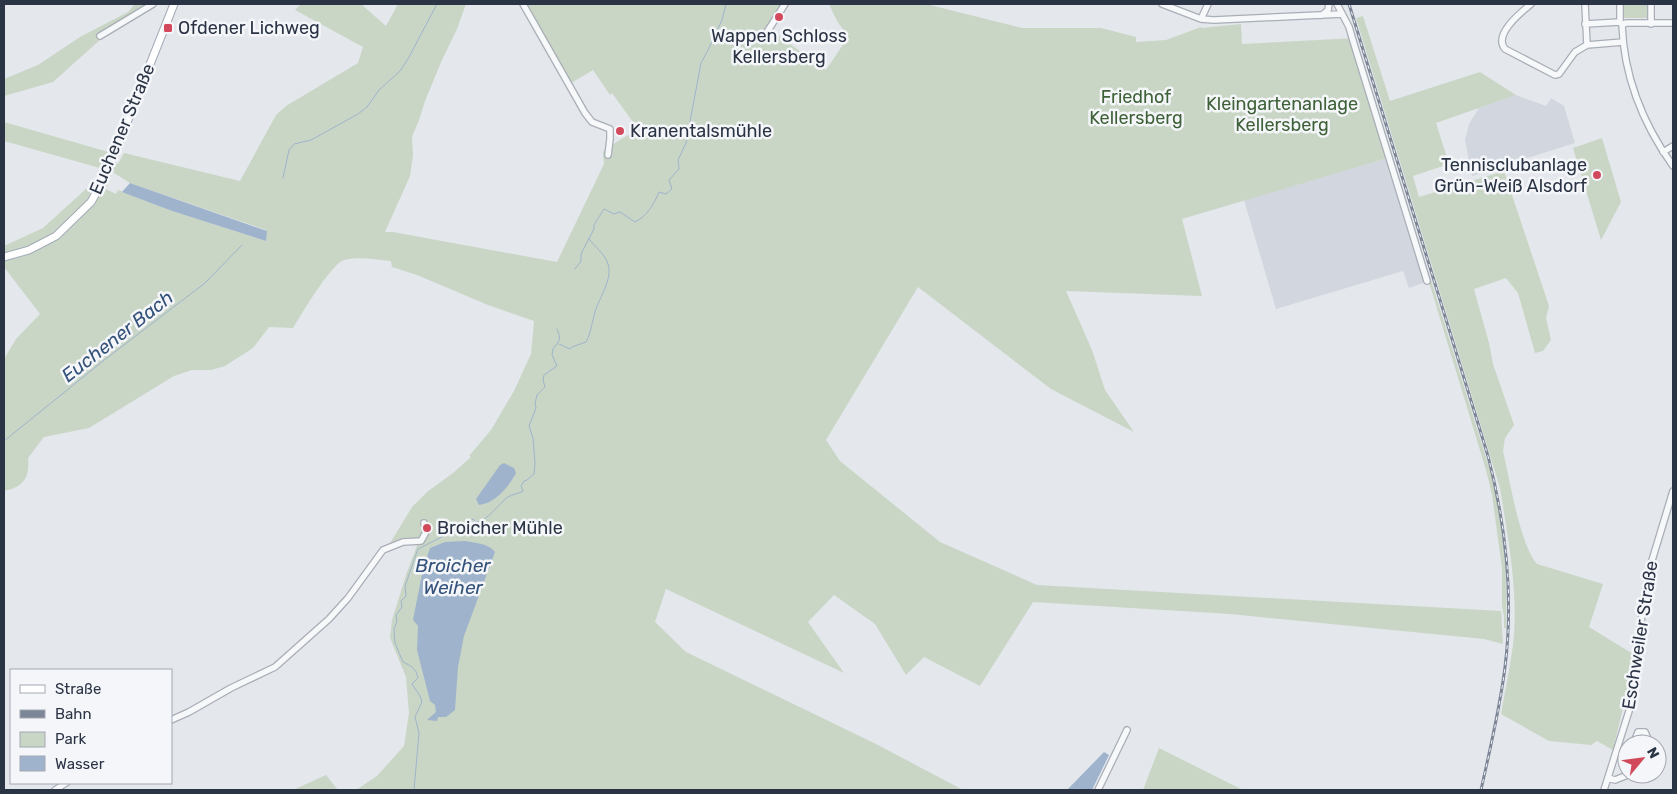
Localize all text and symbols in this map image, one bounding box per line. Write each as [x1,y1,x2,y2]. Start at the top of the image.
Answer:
marker: Wappen Schloss Kellersberg [773,11,785,23]
place label: Ofdener Lichweg [178,17,320,39]
marker: Ofdener Lichweg [162,22,174,34]
place label: Wappen Schloss Kellersberg [711,25,847,68]
street label: Euchener Straße [85,60,159,198]
park label: Friedhof Kellersberg [1089,86,1183,129]
park label: Kleingartenanlage Kellersberg [1206,93,1358,136]
place label: Kranentalsmühle [630,120,772,142]
marker: Kranentalsmühle [614,125,626,137]
place label: Tennisclubanlage Grün-Weiß Alsdorf [1434,154,1587,197]
marker: Tennisclubanlage Grün-Weiß Alsdorf [1591,169,1603,181]
water label: Euchener Bach [57,286,178,387]
place label: Broicher Mühle [437,517,563,539]
marker: Broicher Mühle [421,522,433,534]
water label: Broicher Weiher [415,554,491,599]
street label: Eschweiler Straße [1617,559,1663,711]
legend [10,669,172,784]
text: Straße [55,680,101,698]
text: Bahn [55,705,92,723]
text: Park [55,730,86,748]
north arrow [1617,734,1667,784]
text: N [1643,744,1663,761]
text: Wasser [55,755,105,773]

